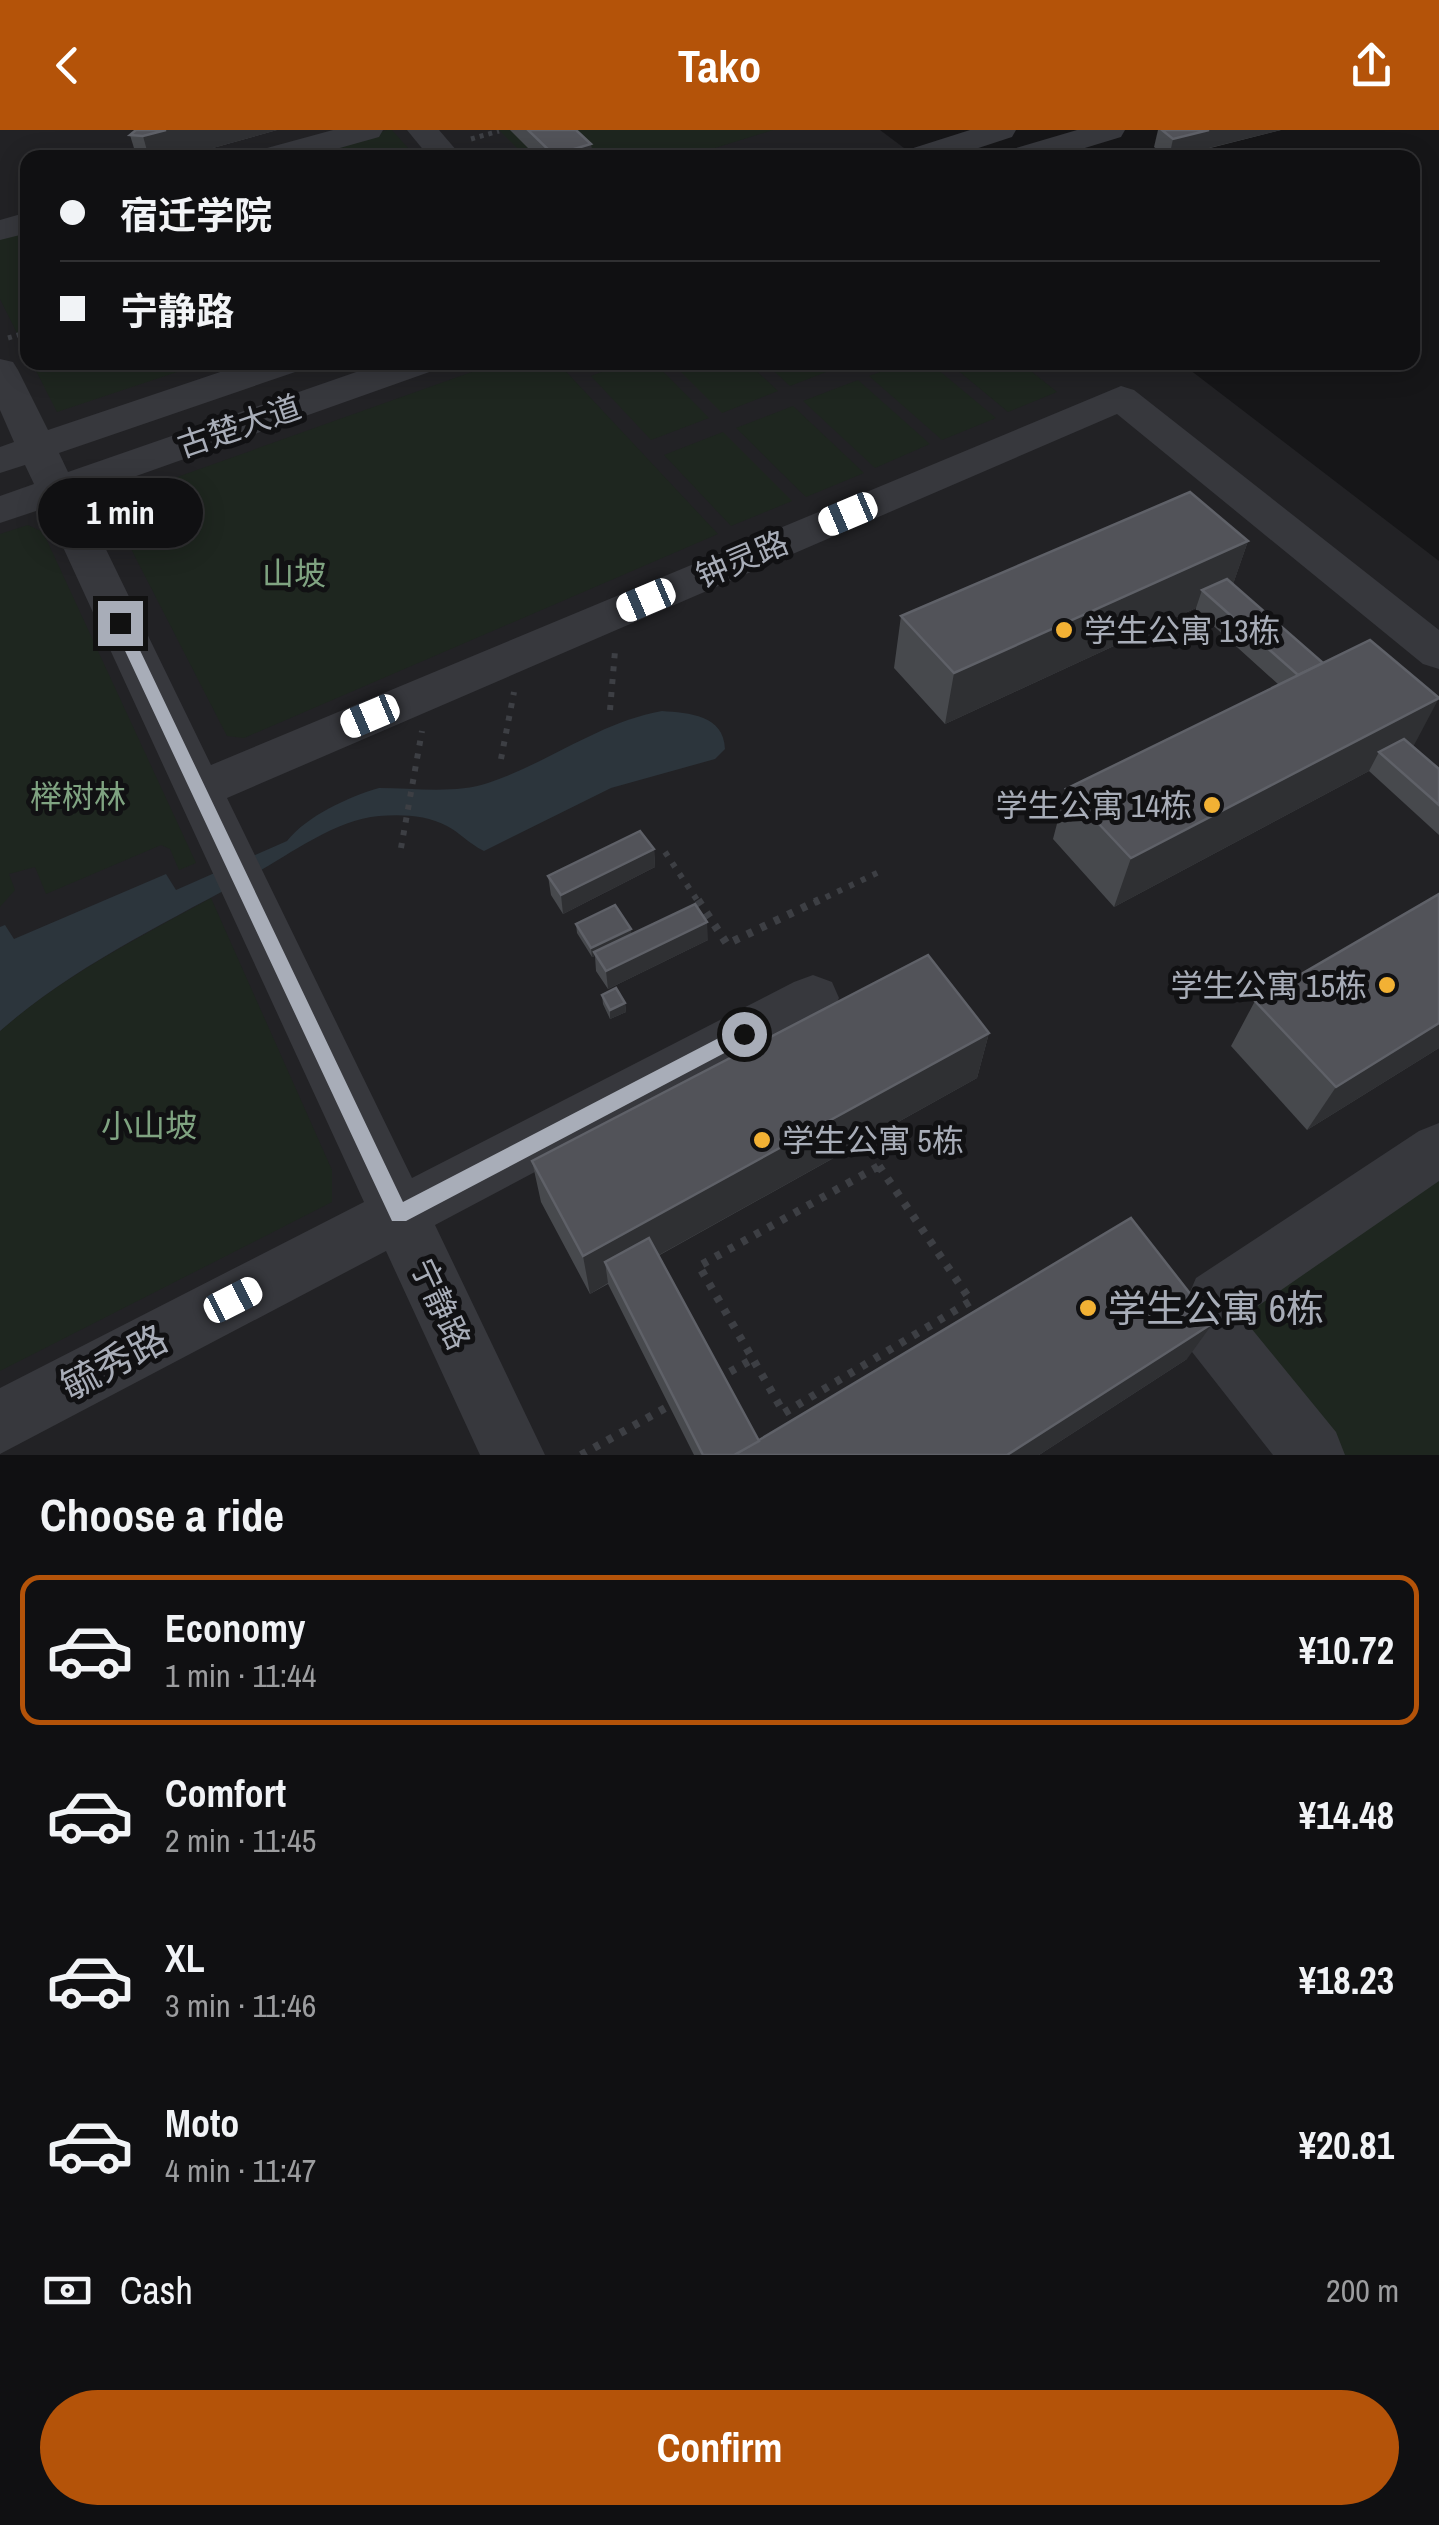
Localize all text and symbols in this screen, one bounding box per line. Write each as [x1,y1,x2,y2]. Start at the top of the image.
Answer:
text: Tako [678,35,761,96]
icon: back [40,38,95,93]
icon: share [1344,38,1399,93]
text: 宿迁学院 [120,190,272,241]
text: 宁静路 [120,286,234,337]
street label: 古楚大道 [171,385,307,467]
callout: 1 min [38,478,202,548]
car [815,488,881,540]
text: 1 min [86,491,155,534]
street label: 钟灵路 [689,520,795,598]
park label: 山坡 [262,552,326,595]
car [613,574,679,626]
route end [98,601,143,646]
place label: 学生公寓 13栋 [1084,609,1280,652]
marker: 学生公寓 13栋 [1053,619,1075,641]
car [337,690,403,742]
park label: 榉树林 [30,775,126,818]
place label: 学生公寓 14栋 [996,784,1192,827]
marker: 学生公寓 14栋 [1201,794,1223,816]
place label: 学生公寓 15栋 [1171,964,1367,1007]
marker: 学生公寓 15栋 [1376,974,1398,996]
route start [722,1012,767,1057]
park label: 小山坡 [101,1104,197,1147]
place label: 学生公寓 5栋 [782,1119,964,1162]
marker: 学生公寓 5栋 [751,1129,773,1151]
street label: 宁静路 [401,1251,481,1357]
car [199,1273,267,1327]
place label: 学生公寓 6栋 [1108,1283,1324,1334]
marker: 学生公寓 6栋 [1077,1297,1099,1319]
street label: 毓秀路 [52,1313,176,1411]
text: Choose a ride [40,1484,284,1545]
text: Economy [165,1603,305,1654]
icon: car [45,1605,135,1695]
text: ¥10.72 [1299,1625,1394,1676]
text: 1 min · 11:44 [165,1654,316,1697]
text: Comfort [165,1768,286,1819]
icon: car [45,1770,135,1860]
text: ¥14.48 [1299,1790,1394,1841]
text: 2 min · 11:45 [165,1819,316,1862]
text: XL [165,1933,205,1984]
icon: car [45,1935,135,2025]
text: ¥18.23 [1299,1955,1394,2006]
text: 3 min · 11:46 [165,1984,316,2027]
text: Moto [165,2098,239,2149]
icon: car [45,2100,135,2190]
text: ¥20.81 [1299,2120,1394,2171]
text: 4 min · 11:47 [165,2149,316,2192]
icon: cash [40,2263,95,2318]
text: Cash [120,2265,193,2316]
text: 200 m [1326,2269,1399,2312]
button: Confirm [40,2390,1399,2505]

